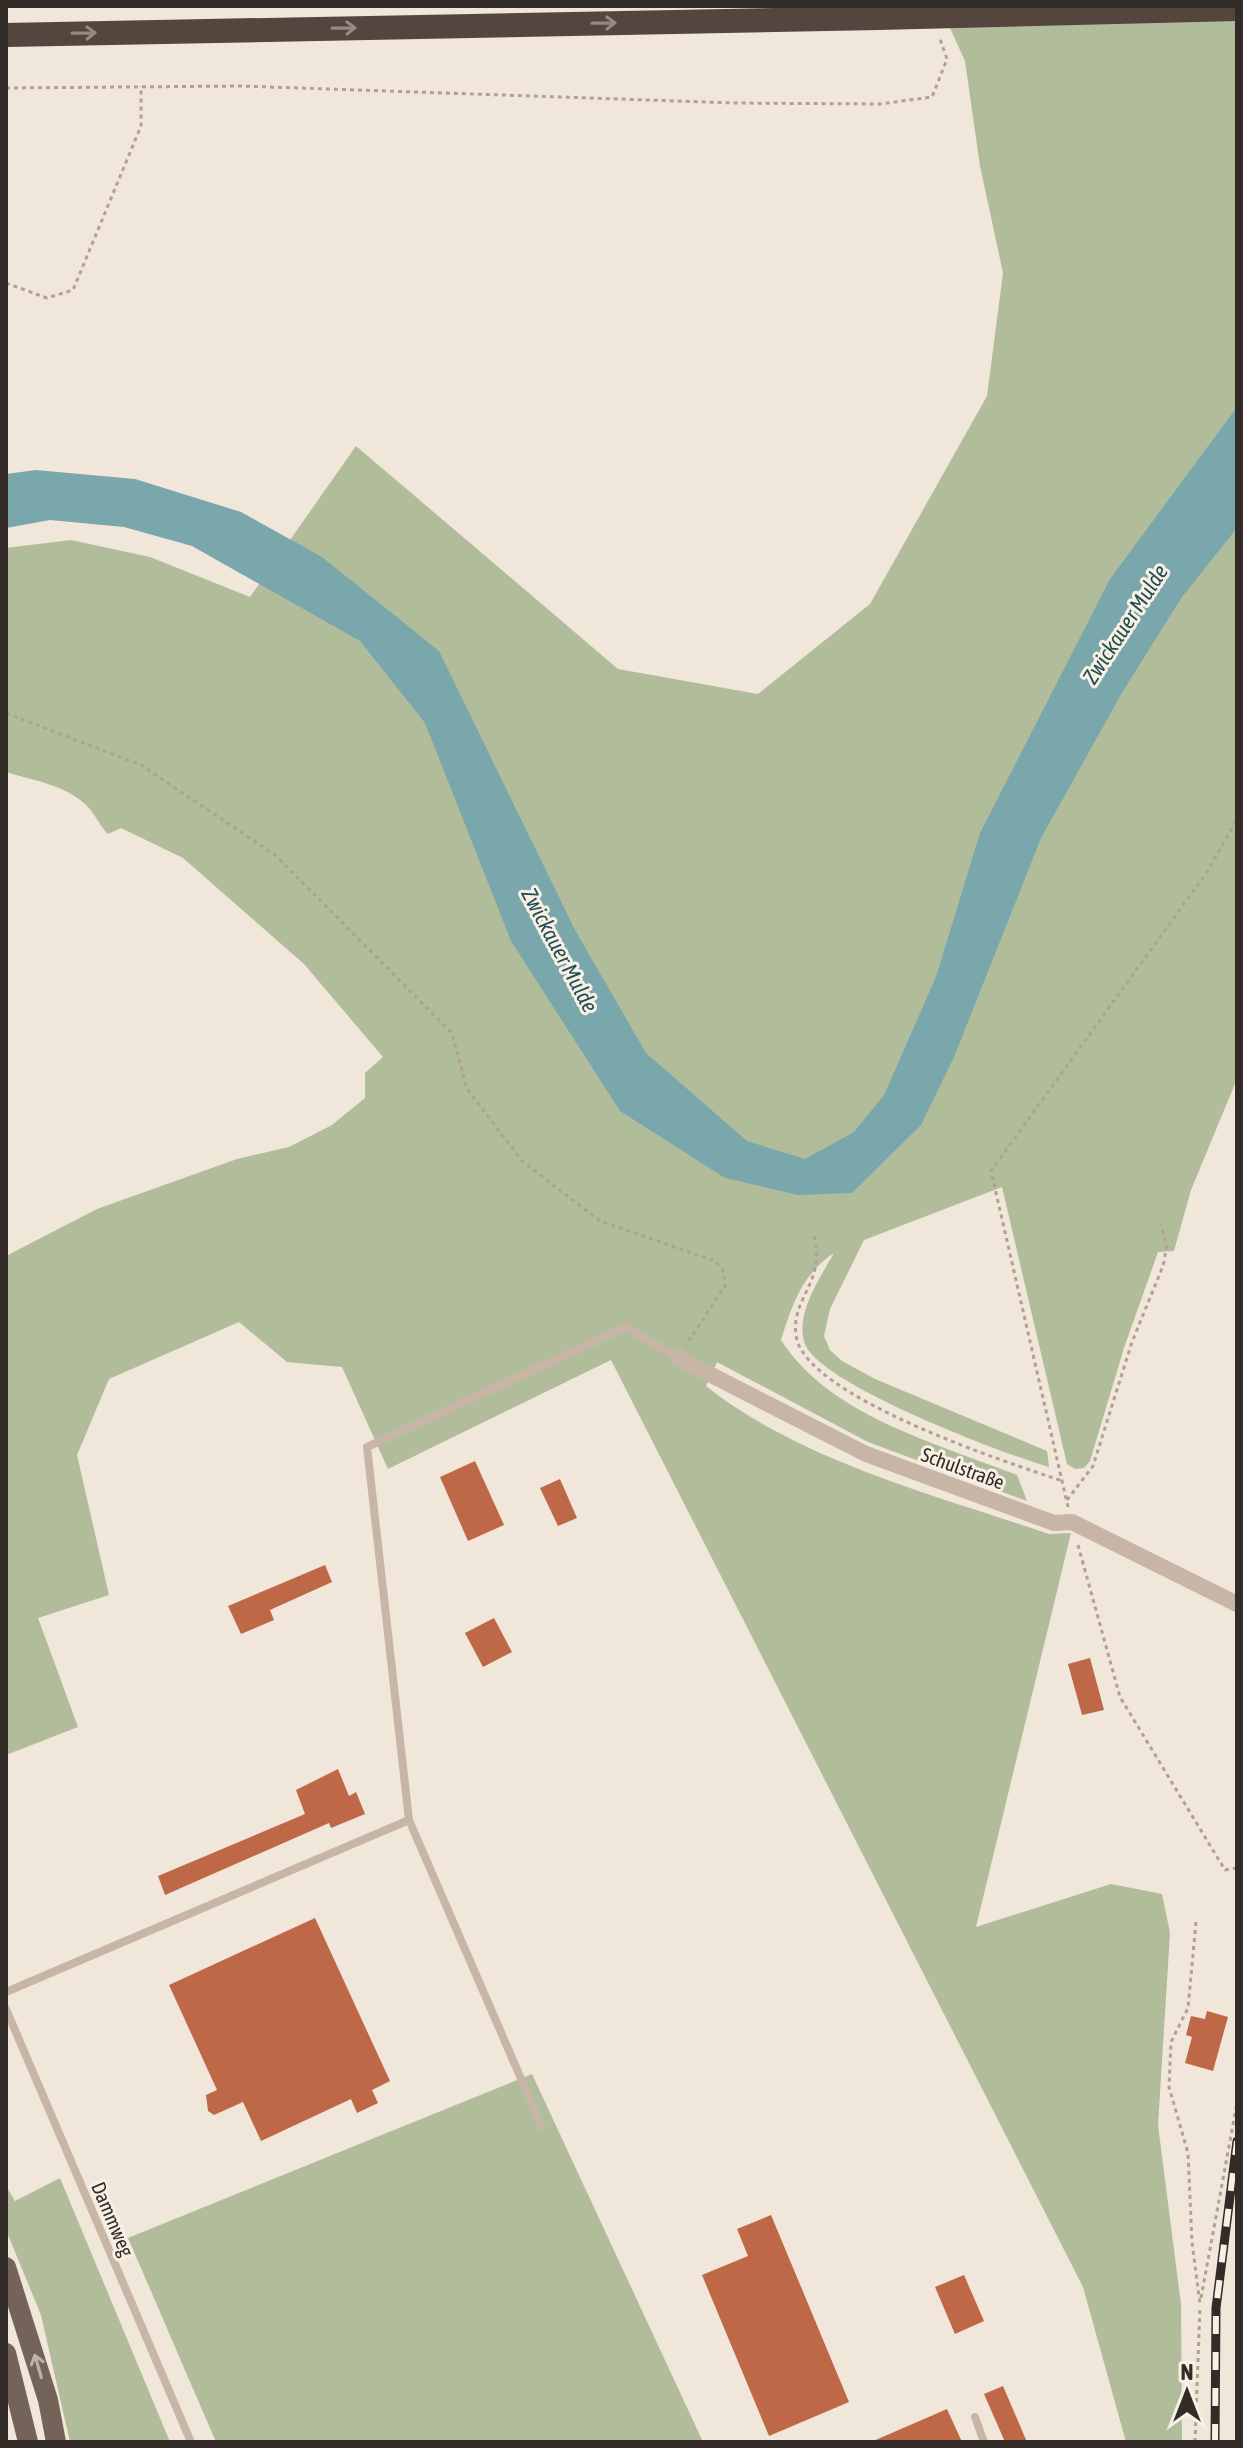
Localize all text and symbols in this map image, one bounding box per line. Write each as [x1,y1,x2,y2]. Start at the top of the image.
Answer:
one-way arrow [590,15,617,31]
one-way arrow [330,21,357,36]
one-way arrow [70,26,97,41]
water label: Zwickauer Mulde [1077,559,1173,689]
water label: Zwickauer Mulde [516,883,604,1017]
street label: Schulstraße [918,1442,1008,1494]
street label: Dammweg [87,2178,139,2260]
north arrow [1147,2352,1227,2432]
one-way arrow [30,2354,45,2380]
text: N [1181,2359,1193,2385]

